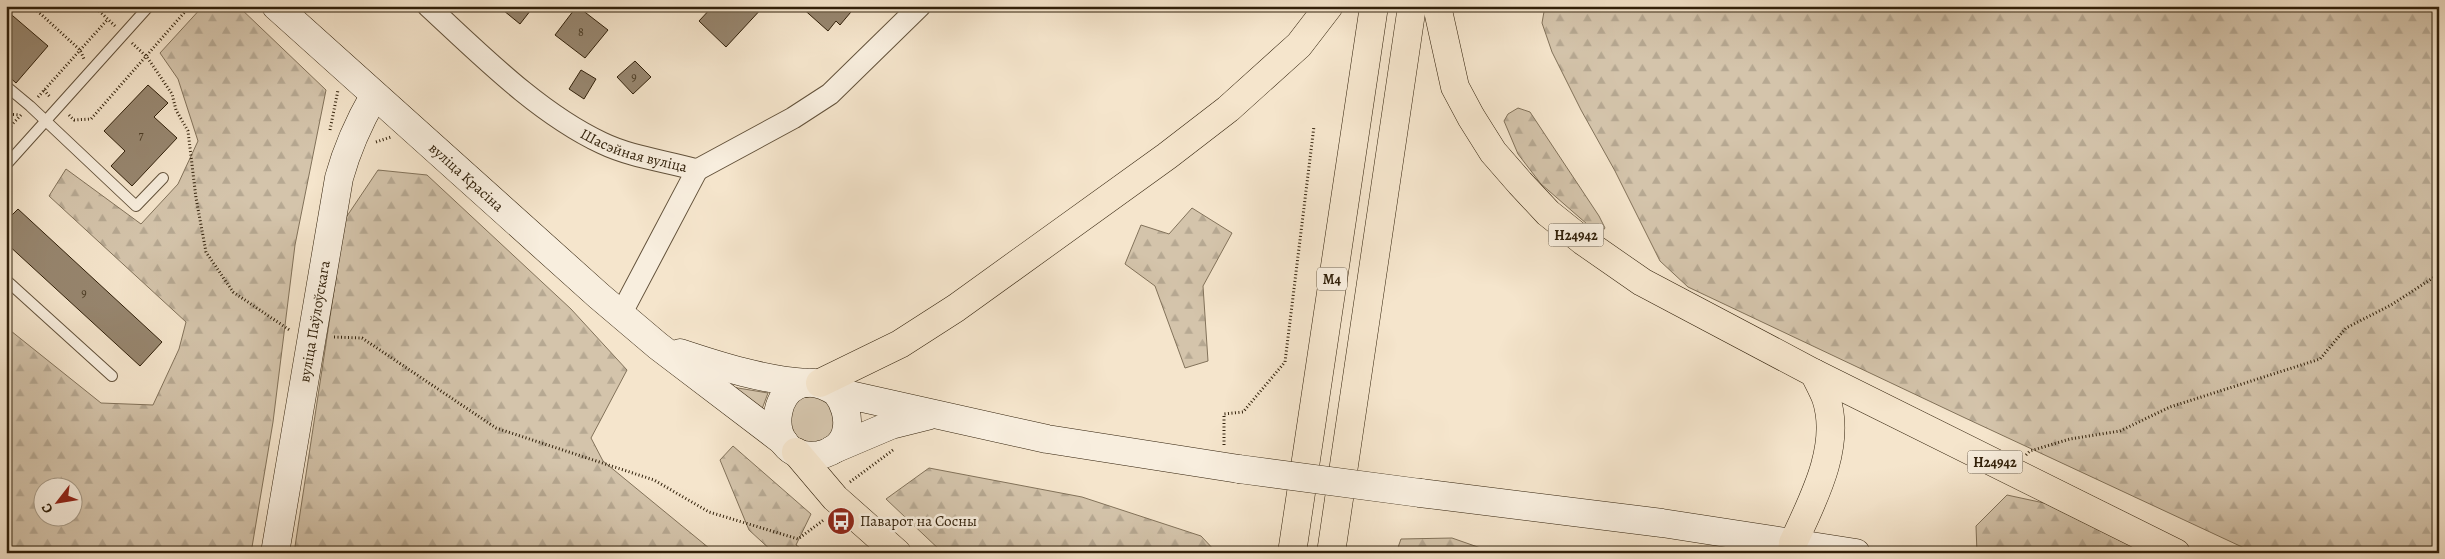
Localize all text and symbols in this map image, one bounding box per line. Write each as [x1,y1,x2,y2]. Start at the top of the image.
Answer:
house number: 8 [578,24,584,40]
house number: 9 [631,69,637,85]
street label: Шасэйная вуліца [577,124,689,177]
house number: 7 [138,127,144,143]
street label: вуліца Красіна [425,138,508,216]
road number: Н24942 [1548,224,1604,246]
street label: вуліца Паўлоўскага [294,259,335,384]
road number: М4 [1317,268,1347,290]
house number: 9 [81,285,87,301]
road number: Н24942 [1968,451,2022,474]
north arrow [32,476,82,526]
text: С [37,500,58,517]
bus stop icon: Паварот на Сосны [826,506,856,536]
place label: Паварот на Сосны [860,511,977,531]

